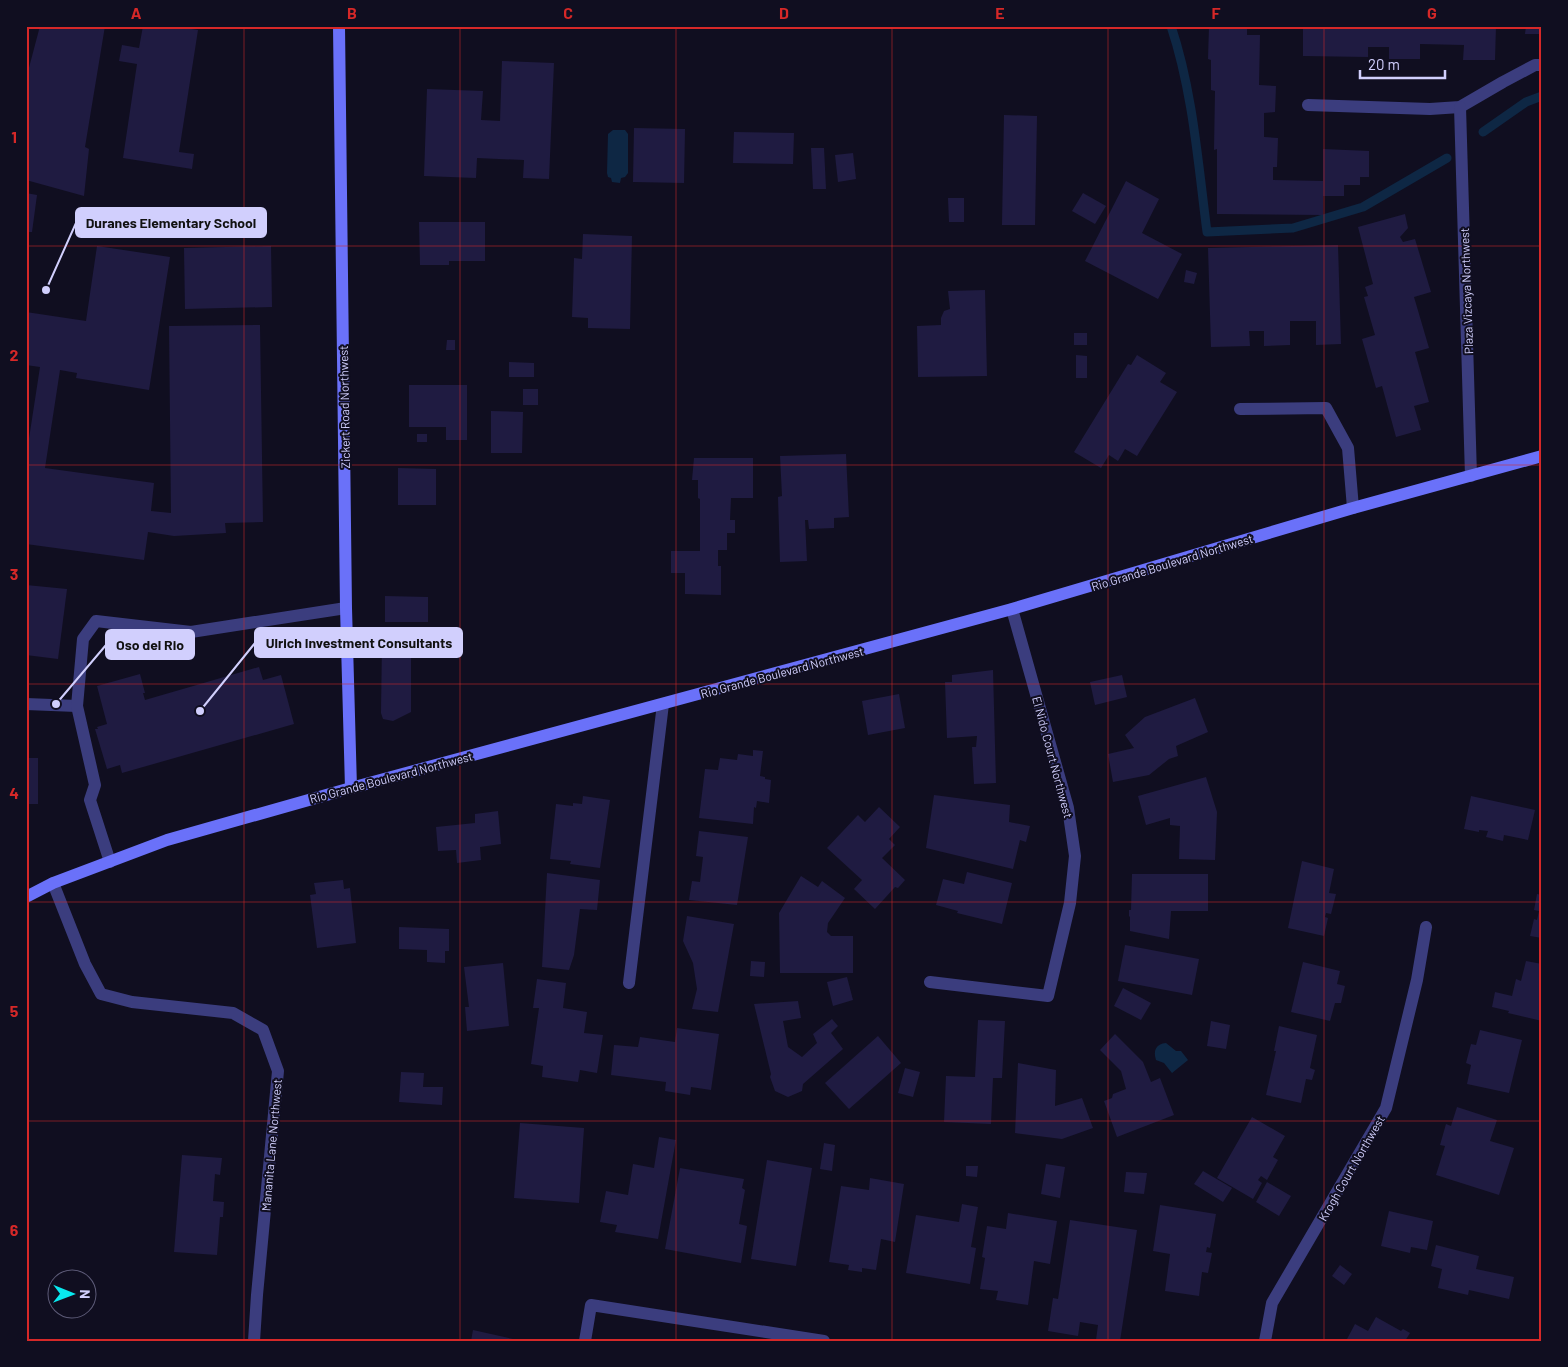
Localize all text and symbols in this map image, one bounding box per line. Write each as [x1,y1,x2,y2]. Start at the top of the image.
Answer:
text: A [131,3,142,22]
text: B [347,3,357,22]
text: C [563,3,573,22]
text: D [779,3,789,22]
text: E [995,3,1005,22]
text: F [1212,3,1221,22]
text: G [1427,3,1437,22]
scale bar [1360,48,1446,80]
text: 20 m [1368,55,1400,73]
text: 1 [11,127,17,146]
callout: Duranes Elementary School [76,208,266,237]
text: Duranes Elementary School [86,214,256,231]
street label: Plaza Vizcaya Northwest [1457,228,1475,354]
text: 2 [10,345,19,364]
street label: Zickert Road Northwest [336,345,352,469]
street label: Rio Grande Boulevard Northwest [1090,531,1254,593]
text: 3 [10,564,18,583]
callout: Ulrich Investment Consultants [255,628,462,657]
callout: Oso del Rio [106,630,194,659]
text: Ulrich Investment Consultants [266,634,452,651]
text: Oso del Rio [116,636,184,653]
street label: Rio Grande Boulevard Northwest [699,643,865,701]
street label: El Nido Court Northwest [1030,695,1076,819]
street label: Rio Grande Boulevard Northwest [308,748,474,806]
text: 4 [9,783,19,802]
text: 5 [10,1001,19,1020]
street label: Mananita Lane Northwest [258,1078,284,1212]
street label: Krogh Court Northwest [1315,1113,1387,1223]
text: 6 [10,1220,19,1239]
north arrow [48,1270,98,1320]
text: N [77,1289,94,1299]

